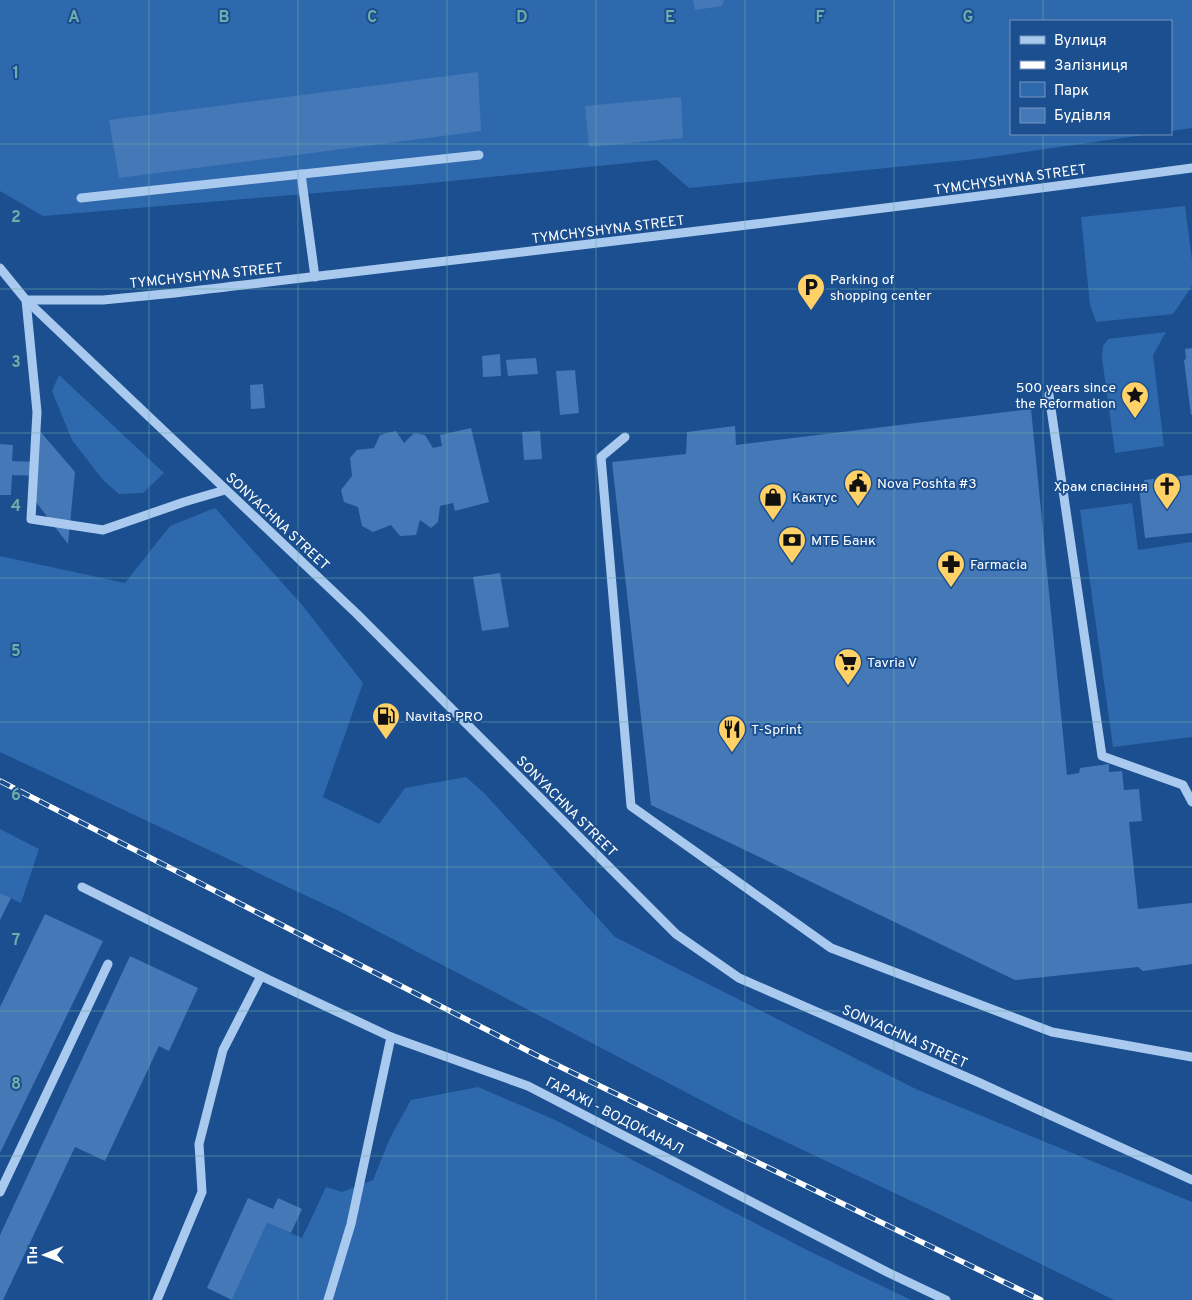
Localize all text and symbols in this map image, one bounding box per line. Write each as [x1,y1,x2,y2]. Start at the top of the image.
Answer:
text: A [68,8,80,28]
text: B [218,8,230,28]
text: C [367,8,377,28]
text: D [516,8,528,28]
text: E [665,8,675,28]
text: F [815,8,825,28]
text: G [963,8,973,28]
legend [1010,20,1172,135]
text: Вулиця [1054,32,1107,51]
text: Залізниця [1054,57,1128,76]
text: 1 [13,64,19,84]
text: Парк [1054,82,1089,101]
text: Будівля [1054,107,1111,126]
street label: TYMCHYSHYNA STREET [933,161,1088,200]
text: 2 [11,208,21,228]
street label: TYMCHYSHYNA STREET [531,213,686,248]
street label: TYMCHYSHYNA STREET [129,260,284,293]
parking icon: Parking of shopping center [796,272,826,311]
place label: Parking of shopping center [830,272,932,305]
text: 3 [11,353,21,373]
place label: 500 years since the Reformation [1015,380,1116,413]
place icon: 500 years since the Reformation [1120,380,1150,419]
public building icon: Nova Poshta #3 [843,468,873,507]
street label: SONYACHNA STREET [222,470,332,575]
church icon: Храм спасіння [1152,471,1182,510]
place label: Nova Poshta #3 [877,476,977,493]
place label: Храм спасіння [1054,479,1148,496]
shop icon: Кактус [758,482,788,521]
place label: Кактус [792,490,838,507]
text: 4 [11,497,21,517]
bank icon: МТБ Банк [777,525,807,564]
place label: МТБ Банк [811,533,876,550]
pharmacy icon: Farmacia [936,549,966,588]
place label: Farmacia [970,557,1027,574]
text: 5 [11,642,21,662]
supermarket icon: Tavria V [833,647,863,686]
place label: Tavria V [867,655,917,672]
fuel station icon: Navitas PRO [371,701,401,740]
place label: Navitas PRO [405,709,483,726]
restaurant icon: T-Sprint [717,714,747,753]
place label: T-Sprint [751,722,802,739]
street label: SONYACHNA STREET [512,753,620,861]
text: 6 [11,786,21,806]
text: 7 [12,931,20,951]
street label: SONYACHNA STREET [839,1002,970,1073]
street label: ГАРАЖІ - ВОДОКАНАЛ [542,1074,686,1159]
text: 8 [11,1075,21,1095]
north arrow [20,1230,70,1280]
text: Пн [25,1246,42,1265]

